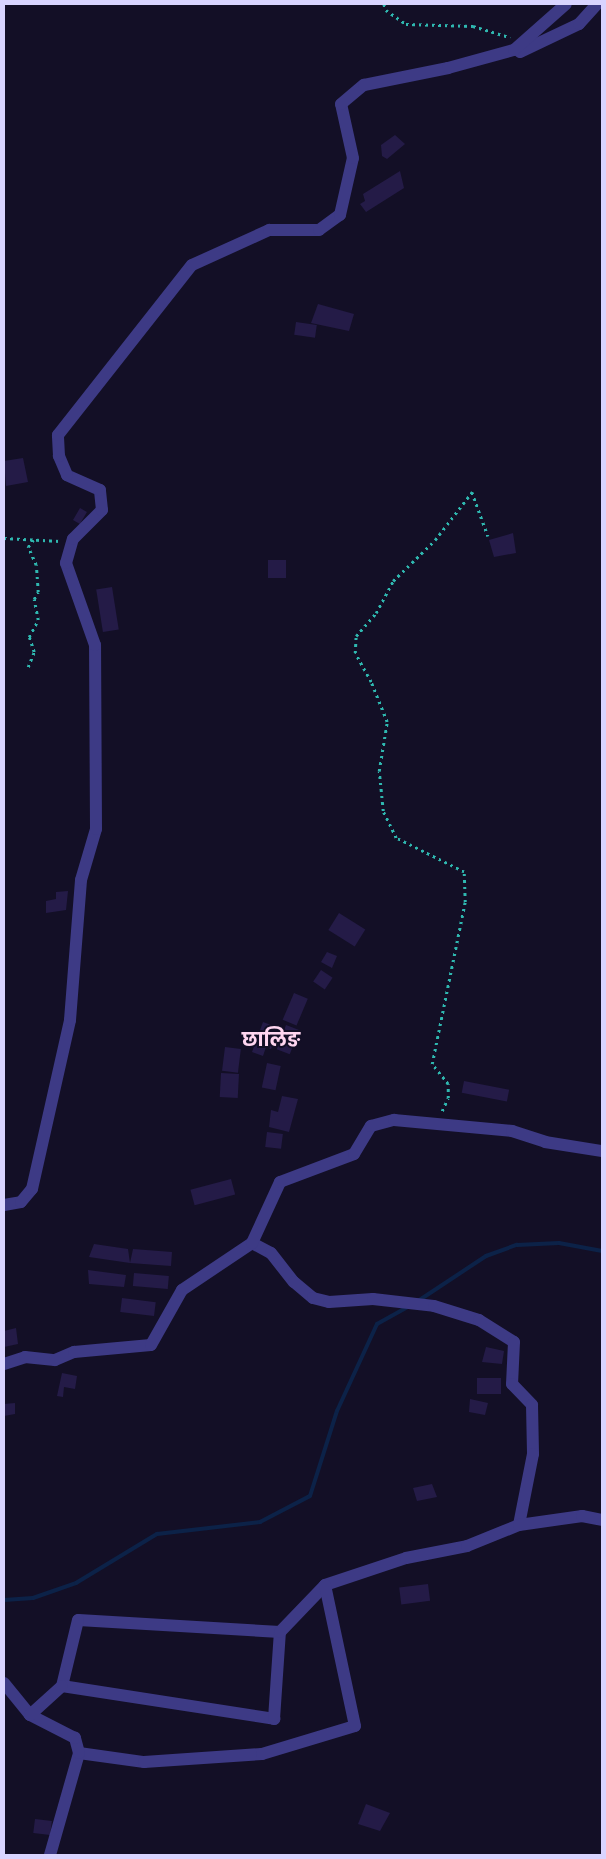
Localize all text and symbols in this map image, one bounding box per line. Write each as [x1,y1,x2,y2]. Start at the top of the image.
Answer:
district label: छालिङ [242,1029,300,1051]

